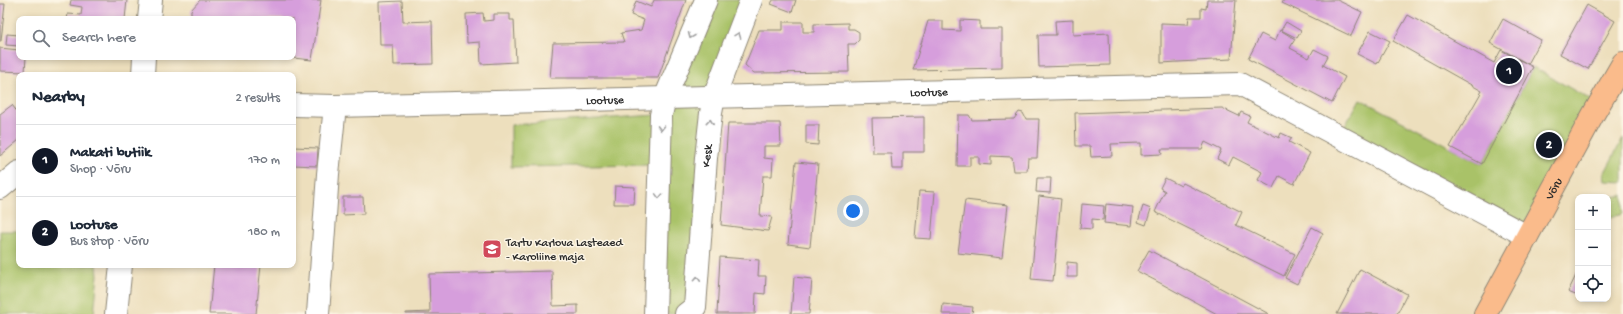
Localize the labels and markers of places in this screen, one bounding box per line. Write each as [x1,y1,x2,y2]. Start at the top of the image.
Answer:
pin: 1 [1496,56,1522,86]
pin: 2 [1536,130,1562,160]
place label: Tartu Karlova Lasteaed - Karoliine maja [505,237,624,265]
school or university icon: Tartu Karlova Lasteaed - Karoliine maja [481,238,503,260]

